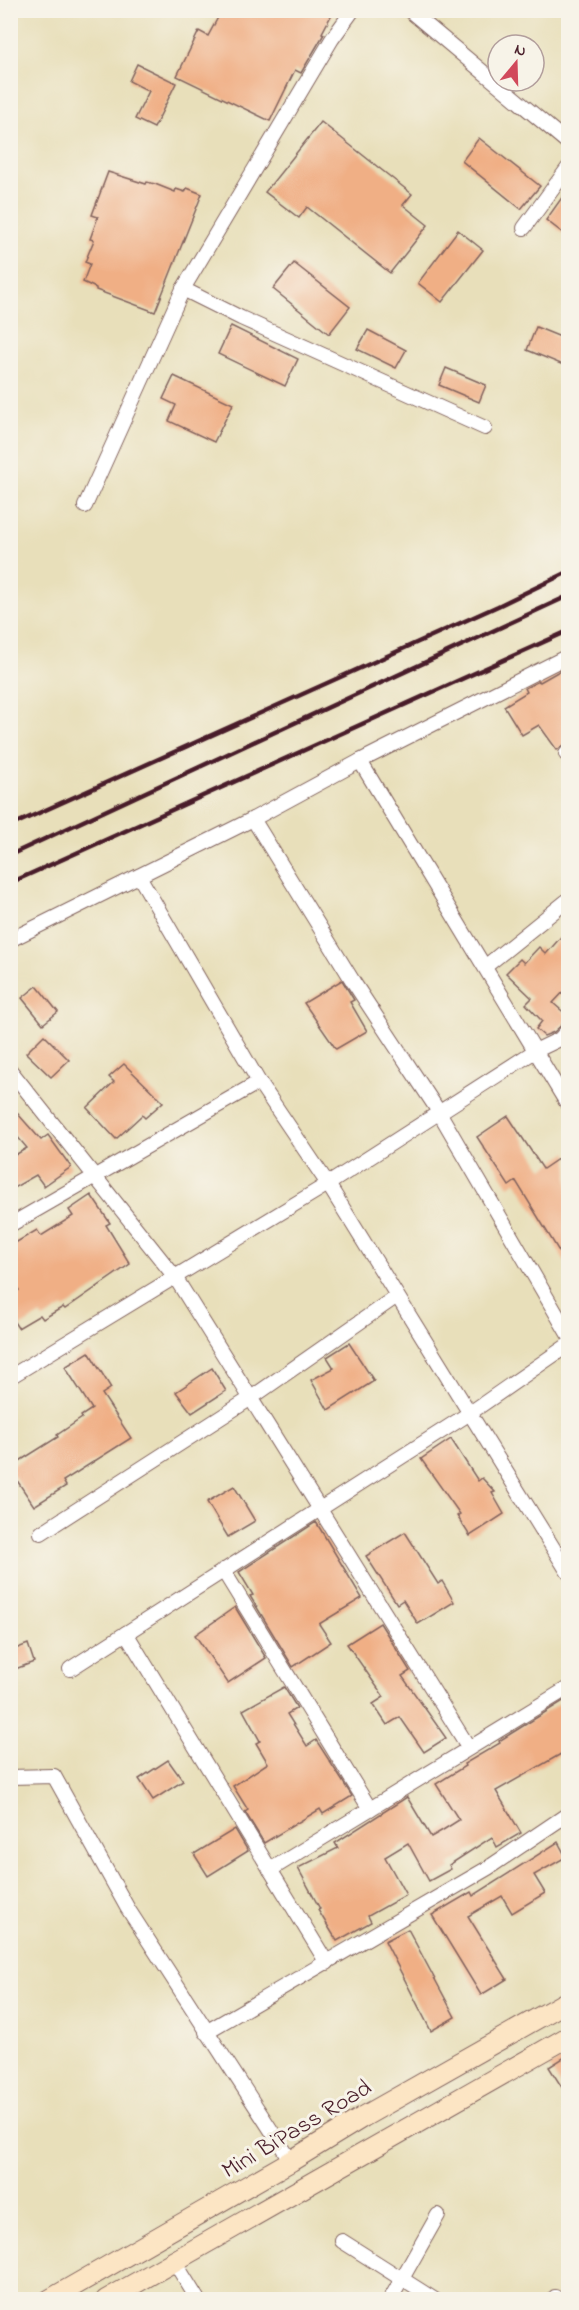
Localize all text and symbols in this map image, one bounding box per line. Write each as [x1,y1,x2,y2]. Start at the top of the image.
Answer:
north arrow [486,33,546,93]
text: N [511,38,529,64]
street label: Mini BiPass Road [216,2071,379,2189]

